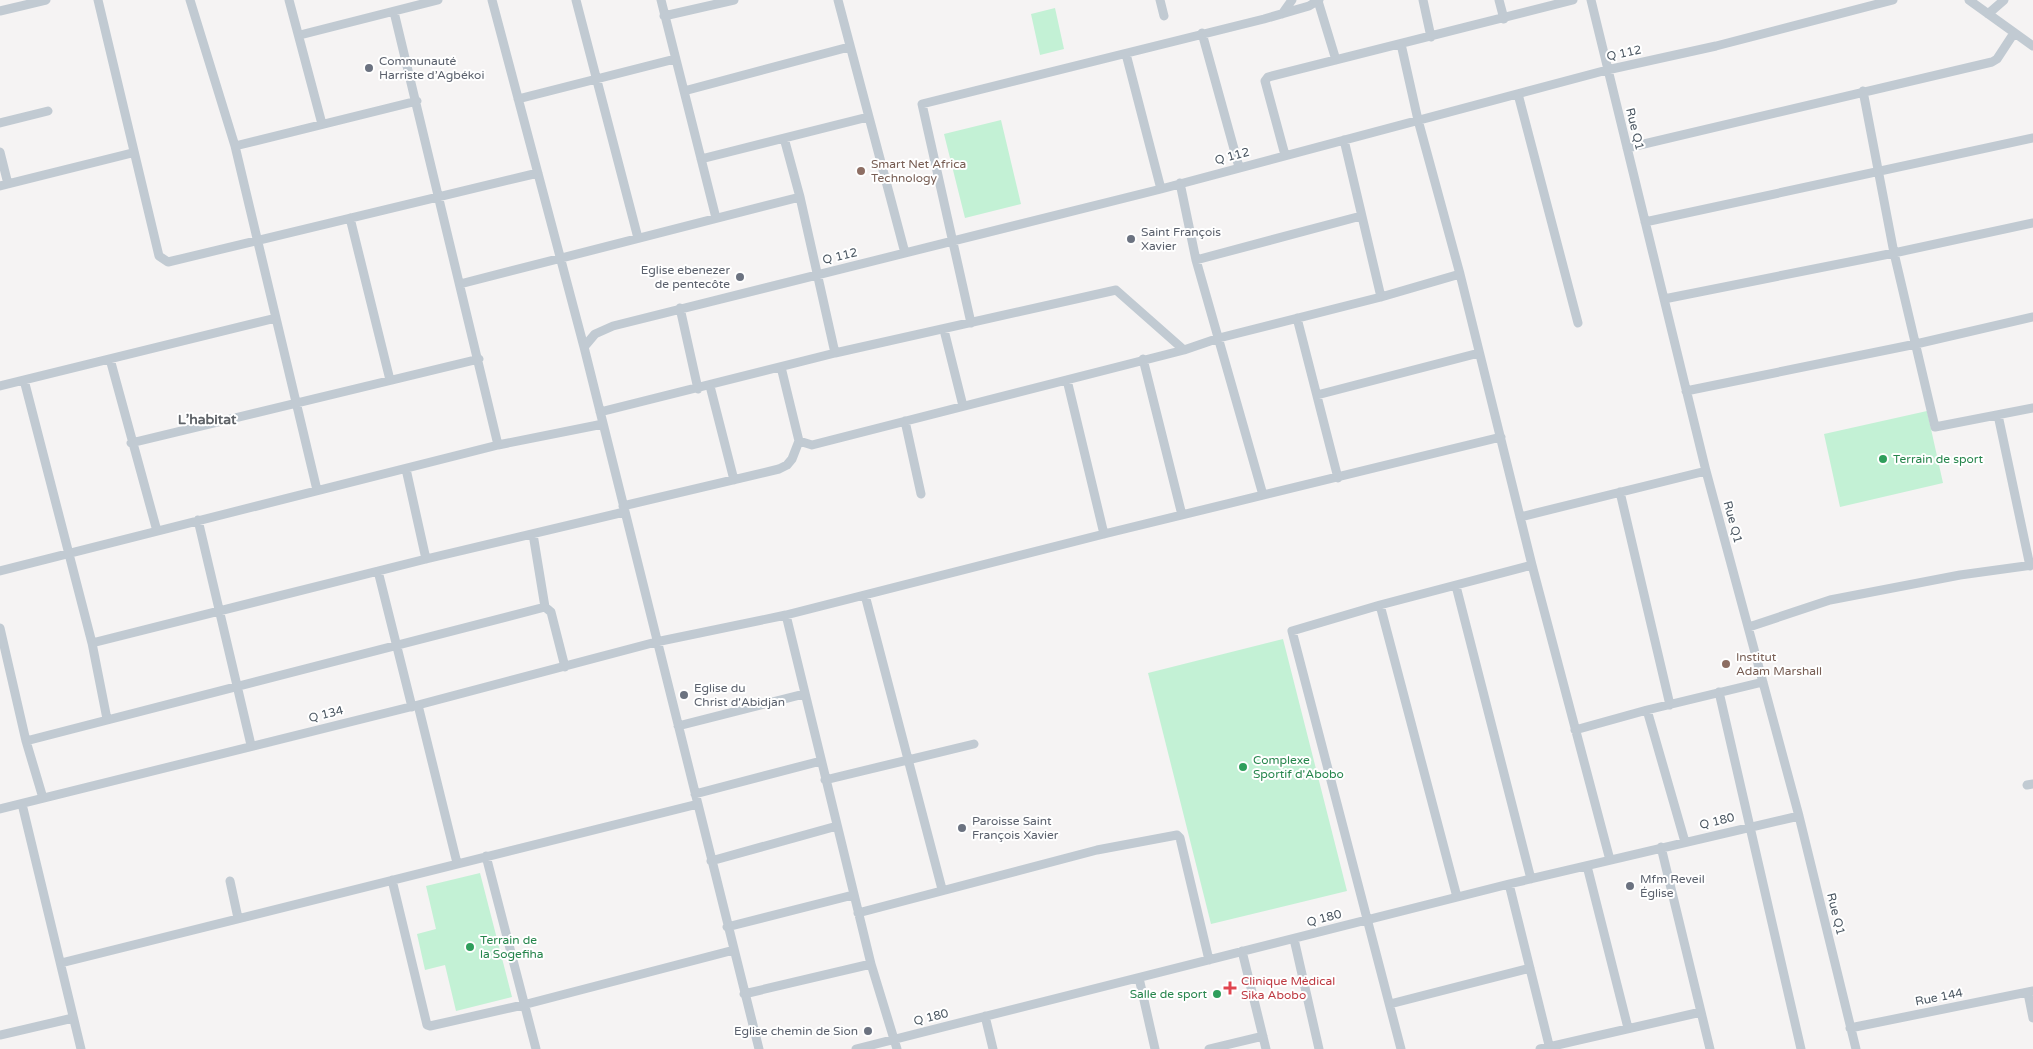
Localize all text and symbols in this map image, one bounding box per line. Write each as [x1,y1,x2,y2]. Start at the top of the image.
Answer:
street label: Q 112 [1605,42,1643,64]
place label: Communauté Harriste d’Agbékoi [379,54,484,82]
marker: Communauté Harriste d’Agbékoi [363,62,375,74]
street label: Rue Q1 [1623,106,1647,152]
street label: Q 112 [1213,145,1251,167]
place label: Smart Net Africa Technology [871,157,966,185]
marker: Smart Net Africa Technology [855,165,867,177]
place label: Saint François Xavier [1141,225,1221,253]
marker: Saint François Xavier [1125,233,1137,245]
street label: Q 112 [821,245,859,267]
place label: Eglise ebenezer de pentecôte [641,263,730,291]
marker: Eglise ebenezer de pentecôte [734,271,746,283]
district label: L’habitat [178,411,237,428]
place label: Terrain de sport [1893,452,1983,466]
marker: Terrain de sport [1877,453,1889,465]
street label: Rue Q1 [1721,499,1745,545]
place label: Institut Adam Marshall [1736,650,1822,678]
marker: Institut Adam Marshall [1720,658,1732,670]
place label: Eglise du Christ d'Abidjan [694,681,785,709]
marker: Eglise du Christ d'Abidjan [678,689,690,701]
street label: Q 134 [307,703,345,725]
place label: Complexe Sportif d'Abobo [1253,753,1344,781]
marker: Complexe Sportif d'Abobo [1237,761,1249,773]
street label: Q 180 [1698,810,1736,832]
place label: Paroisse Saint François Xavier [972,814,1059,842]
marker: Paroisse Saint François Xavier [956,822,968,834]
place label: Mfm Reveil Église [1640,872,1705,900]
marker: Mfm Reveil Église [1624,880,1636,892]
street label: Rue Q1 [1824,891,1848,937]
street label: Q 180 [1305,907,1343,929]
place label: Terrain de la Sogefiha [480,933,544,961]
marker: Terrain de la Sogefiha [464,941,476,953]
place label: Clinique Médical Sika Abobo [1241,974,1335,1002]
marker: Clinique Médical Sika Abobo [1223,981,1237,995]
street label: Rue 144 [1914,985,1965,1008]
place label: Salle de sport [1130,987,1207,1001]
marker: Salle de sport [1211,988,1223,1000]
street label: Q 180 [912,1006,950,1028]
place label: Eglise chemin de Sion [734,1024,858,1038]
marker: Eglise chemin de Sion [862,1025,874,1037]

